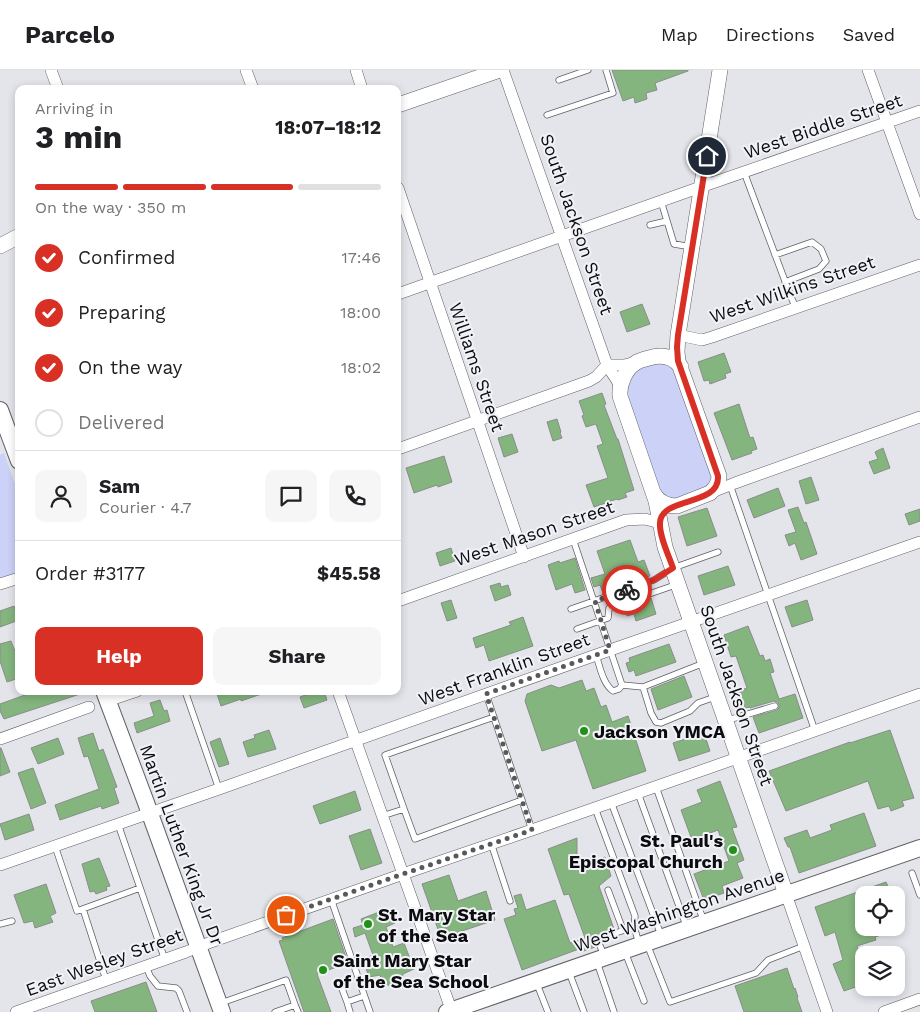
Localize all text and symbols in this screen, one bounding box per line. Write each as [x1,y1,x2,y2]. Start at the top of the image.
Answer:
text: Parcelo [25,21,115,49]
text: Map [661,24,698,45]
text: Directions [726,24,815,45]
text: Saved [843,24,895,45]
street label: West Biddle Street [741,89,905,163]
text: Arriving in [35,99,113,118]
text: 18:07–18:12 [275,116,381,139]
text: 3 min [35,118,122,156]
street label: South Jackson Street [536,131,618,318]
pin [686,135,728,177]
icon: home [693,142,721,170]
text: On the way · 350 m [35,198,186,217]
icon: check [35,244,63,272]
text: Confirmed [78,246,175,269]
text: 17:46 [342,248,381,267]
street label: West Wilkins Street [707,251,878,327]
icon: check [35,299,63,327]
street label: Williams Street [445,300,509,435]
text: Preparing [78,301,165,324]
text: 18:00 [340,303,381,322]
icon: check [35,354,63,382]
text: On the way [78,356,182,379]
text: 18:02 [341,358,381,377]
text: Delivered [78,411,165,434]
button: person [35,470,87,522]
button: chat [265,470,317,522]
button: phone [329,470,381,522]
text: Sam [99,475,140,498]
street label: West Mason Street [451,496,617,570]
text: Courier · 4.7 [99,498,192,517]
text: Order #3177 [35,562,145,585]
text: $45.58 [317,562,381,585]
courier [602,565,652,615]
icon: bike [613,576,641,604]
street label: South Jackson Street [696,602,778,789]
button: Help [35,627,203,685]
button: Share [213,627,381,685]
street label: West Franklin Street [415,628,593,710]
place label: Jackson YMCA [594,721,726,742]
marker: Jackson YMCA [578,725,590,737]
street label: Martin Luther King Jr Dr [136,742,228,948]
place label: St. Paul's Episcopal Church [569,830,723,872]
marker: St. Paul's Episcopal Church [727,844,739,856]
street label: West Washington Avenue [571,864,787,956]
map controls [855,886,905,996]
button: locate [855,886,905,936]
pin [265,894,307,936]
icon: bag [272,901,300,929]
place label: St. Mary Star of the Sea [378,904,495,946]
marker: St. Mary Star of the Sea [362,918,374,930]
street label: East Wesley Street [23,924,186,1000]
button: layers [855,946,905,996]
place label: Saint Mary Star of the Sea School [333,950,489,992]
marker: Saint Mary Star of the Sea School [317,964,329,976]

